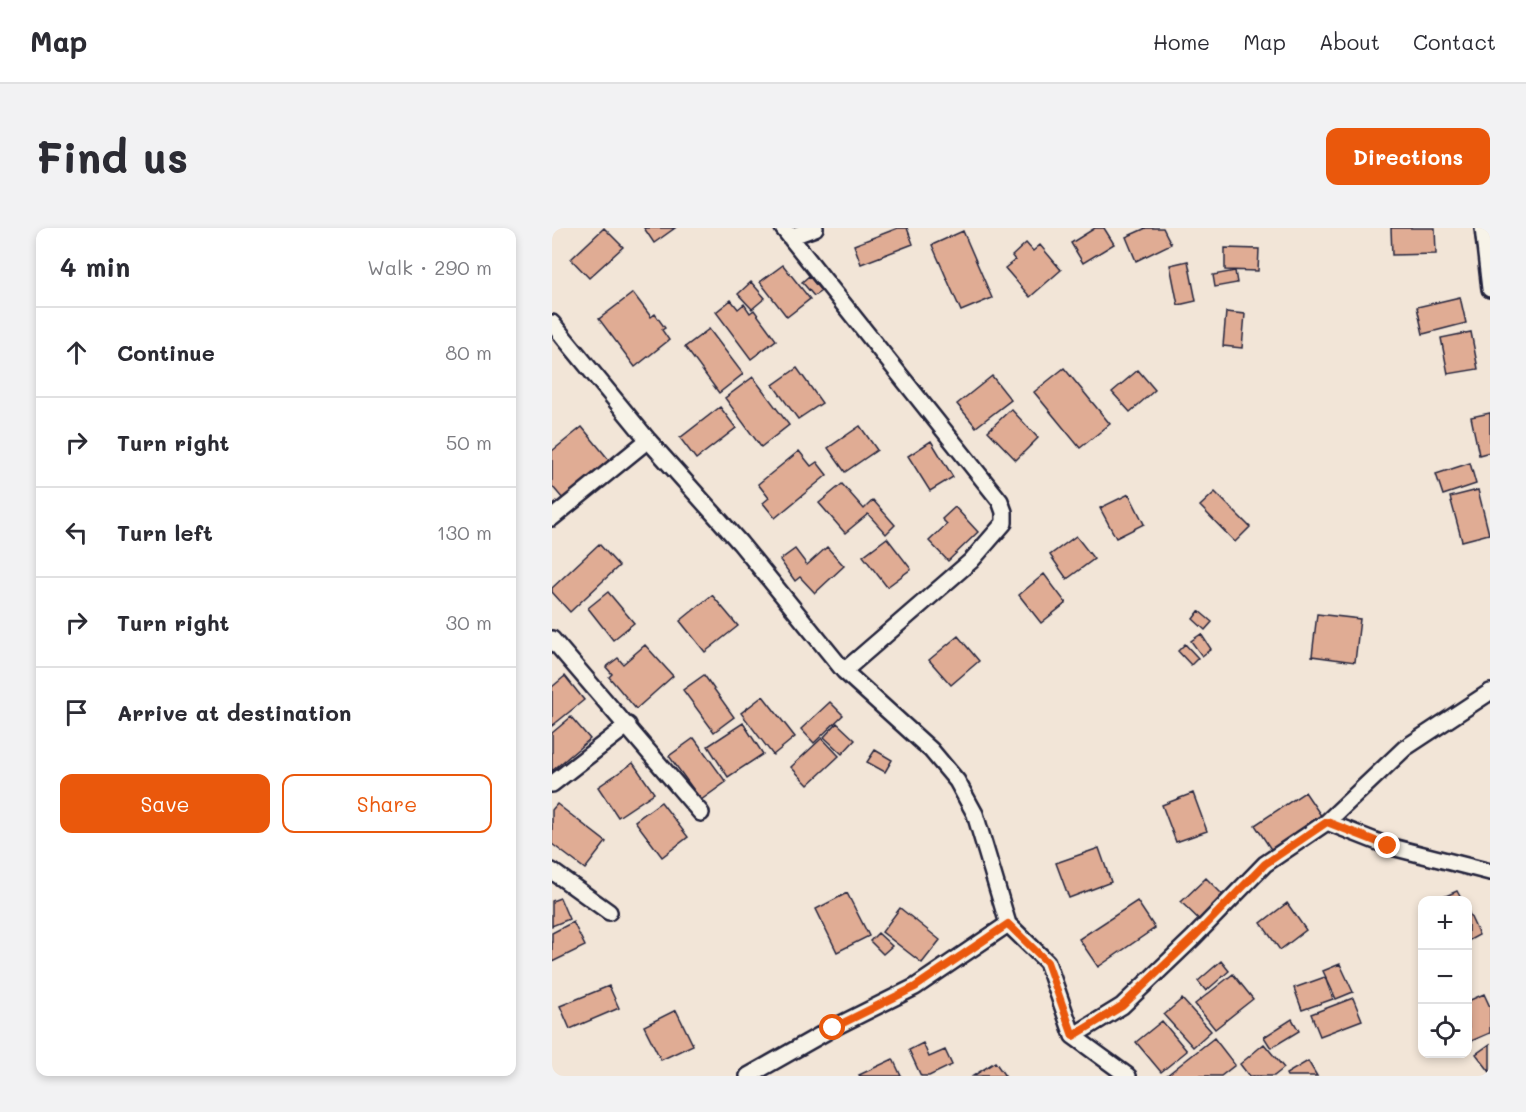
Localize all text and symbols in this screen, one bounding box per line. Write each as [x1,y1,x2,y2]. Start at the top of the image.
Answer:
text: Map [30,23,87,59]
text: Home [1153,28,1210,55]
text: Map [1243,28,1286,55]
text: About [1319,28,1380,55]
text: Contact [1413,28,1496,55]
button: Directions [1326,128,1490,185]
text: Find us [36,129,188,184]
text: 4 min [60,250,130,284]
text: Walk · 290 m [367,254,492,280]
icon: ahead [60,336,93,369]
text: Continue [117,338,215,367]
text: 80 m [445,339,492,365]
icon: right [60,426,93,459]
text: Turn right [117,428,229,457]
text: 50 m [446,429,492,455]
icon: left [60,516,93,549]
text: Turn left [117,518,213,547]
text: 130 m [437,519,492,545]
icon: right [60,606,93,639]
text: Turn right [117,608,229,637]
text: 30 m [446,609,492,635]
icon: arrive [60,696,93,729]
text: Arrive at destination [117,698,352,727]
button: Save [60,774,270,833]
button: Share [282,774,492,833]
route end [1374,832,1400,858]
map controls [1418,896,1472,1058]
button: + [1418,896,1472,950]
button: − [1418,950,1472,1004]
button: locate [1418,1004,1472,1058]
route start [819,1014,845,1040]

